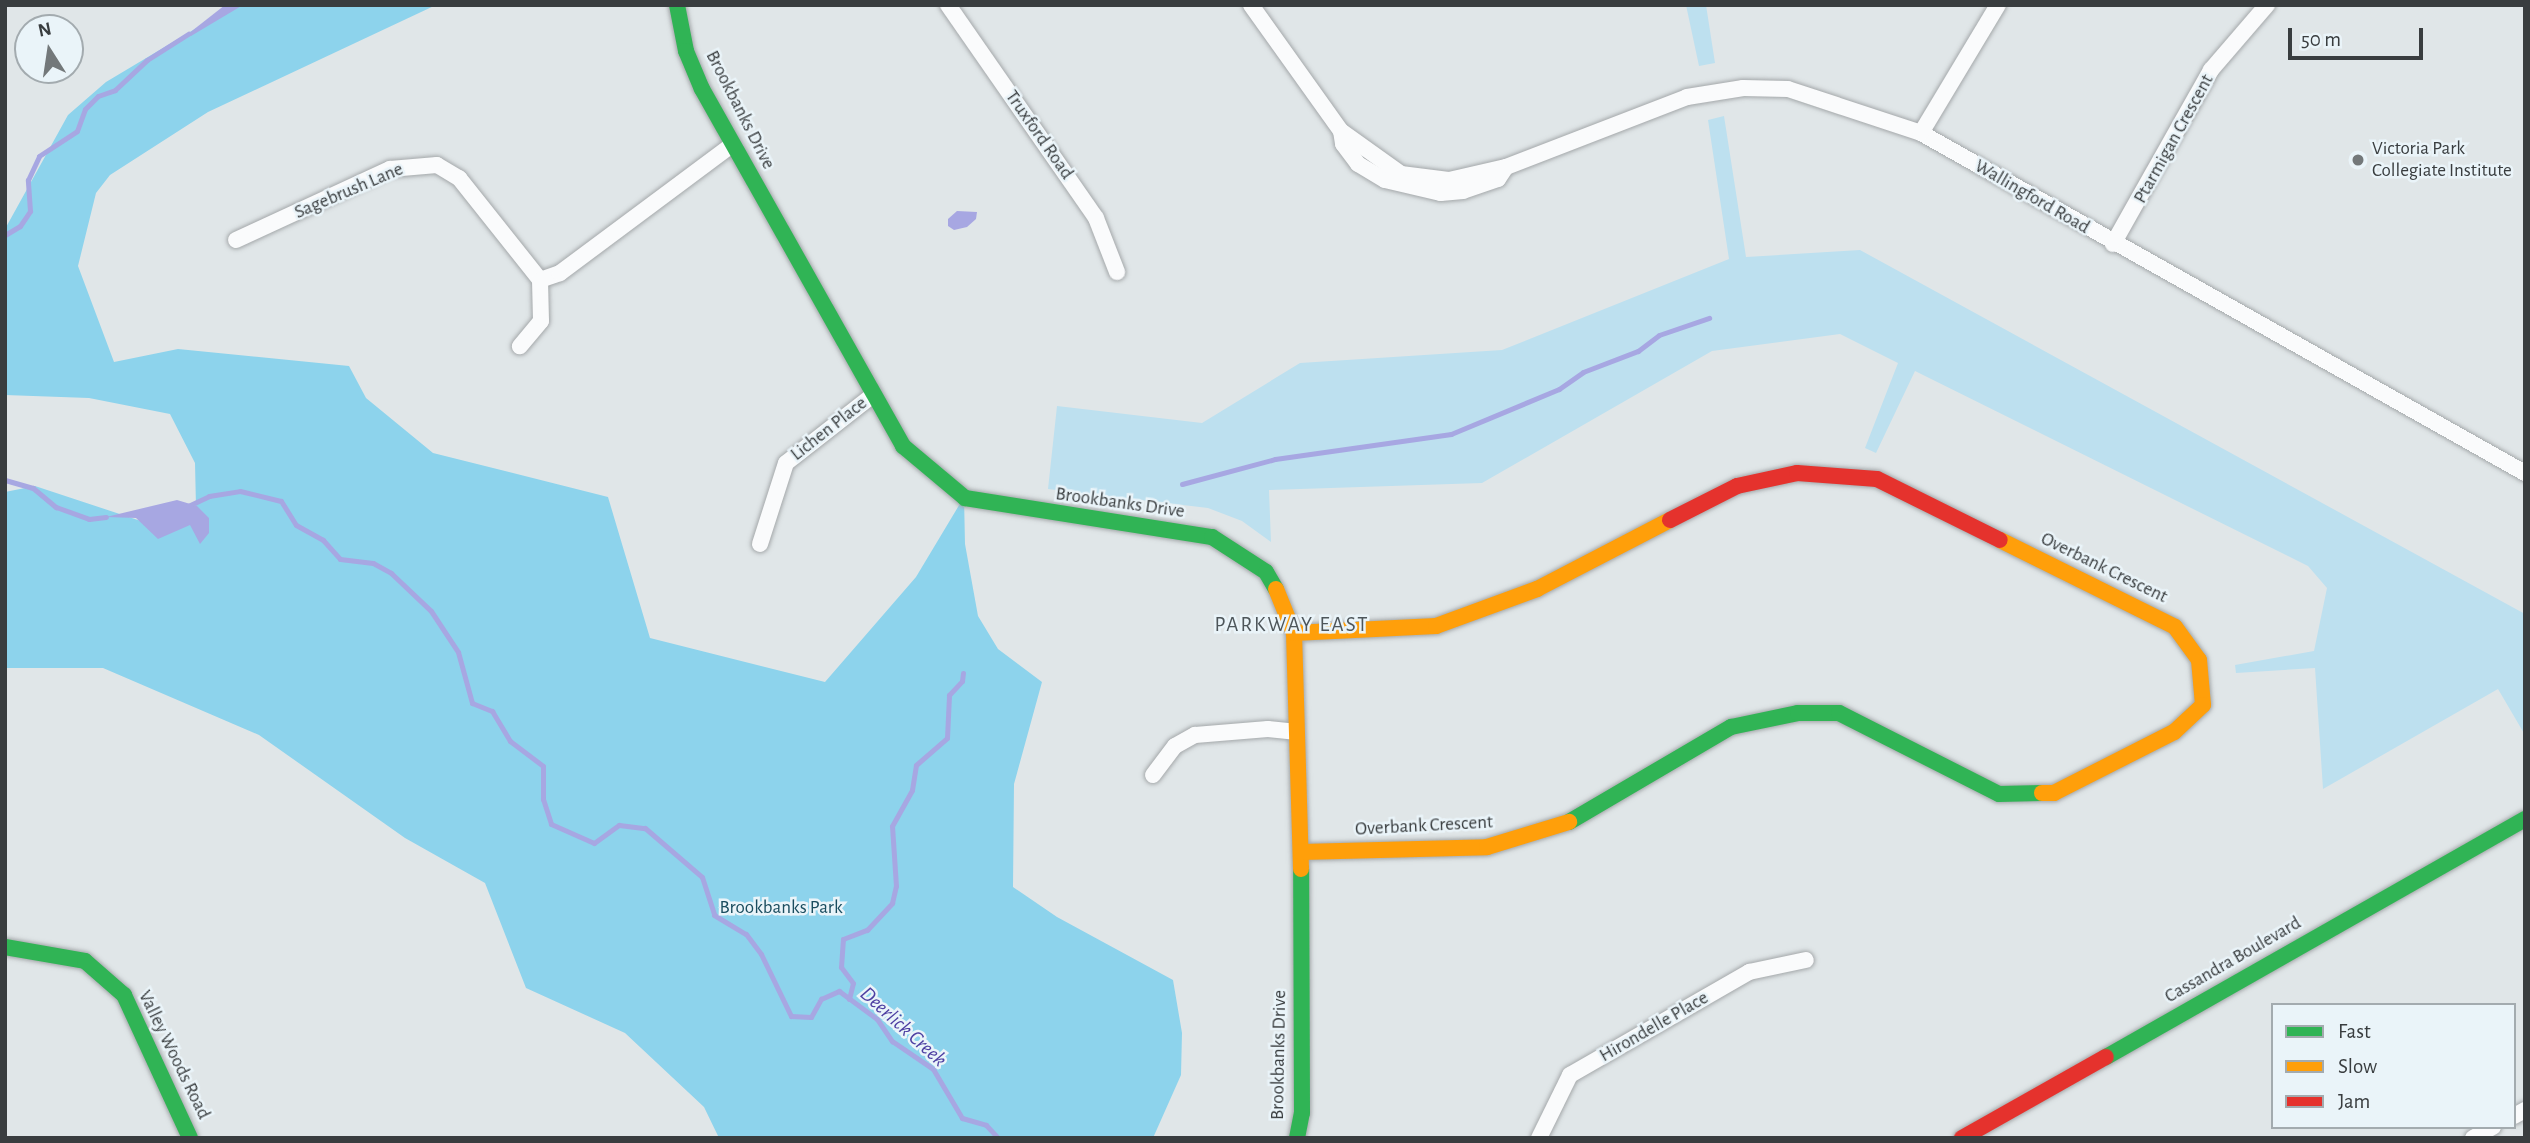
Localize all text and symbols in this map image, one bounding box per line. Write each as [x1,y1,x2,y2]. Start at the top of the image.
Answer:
north arrow [14,14,84,84]
scale bar [2292,14,2427,58]
text: N [37,19,53,41]
text: 50 m [2301,29,2341,50]
street label: Brookbanks Drive [700,47,780,173]
street label: Ptarmigan Crescent [2129,70,2219,208]
street label: Truxford Road [1000,86,1078,184]
place label: Victoria Park Collegiate Institute [2372,138,2512,182]
marker: Victoria Park Collegiate Institute [2350,152,2366,168]
street label: Wallingford Road [1970,155,2094,239]
street label: Sagebrush Lane [291,158,407,224]
street label: Lichen Place [786,392,872,466]
street label: Brookbanks Drive [1054,483,1186,523]
street label: Overbank Crescent [2037,527,2171,609]
district label: PARKWAY EAST [1216,612,1368,638]
street label: Overbank Crescent [1354,811,1494,841]
park label: Brookbanks Park [719,897,843,919]
street label: Cassandra Boulevard [2161,912,2305,1008]
water label: Deerlick Creek [855,982,951,1072]
street label: Valley Woods Road [133,987,215,1123]
street label: Hirondelle Place [1595,987,1713,1067]
street label: Brookbanks Drive [1266,990,1292,1120]
legend [2271,1003,2516,1129]
text: Fast [2338,1021,2371,1042]
text: Slow [2338,1056,2377,1077]
text: Jam [2338,1091,2370,1112]

